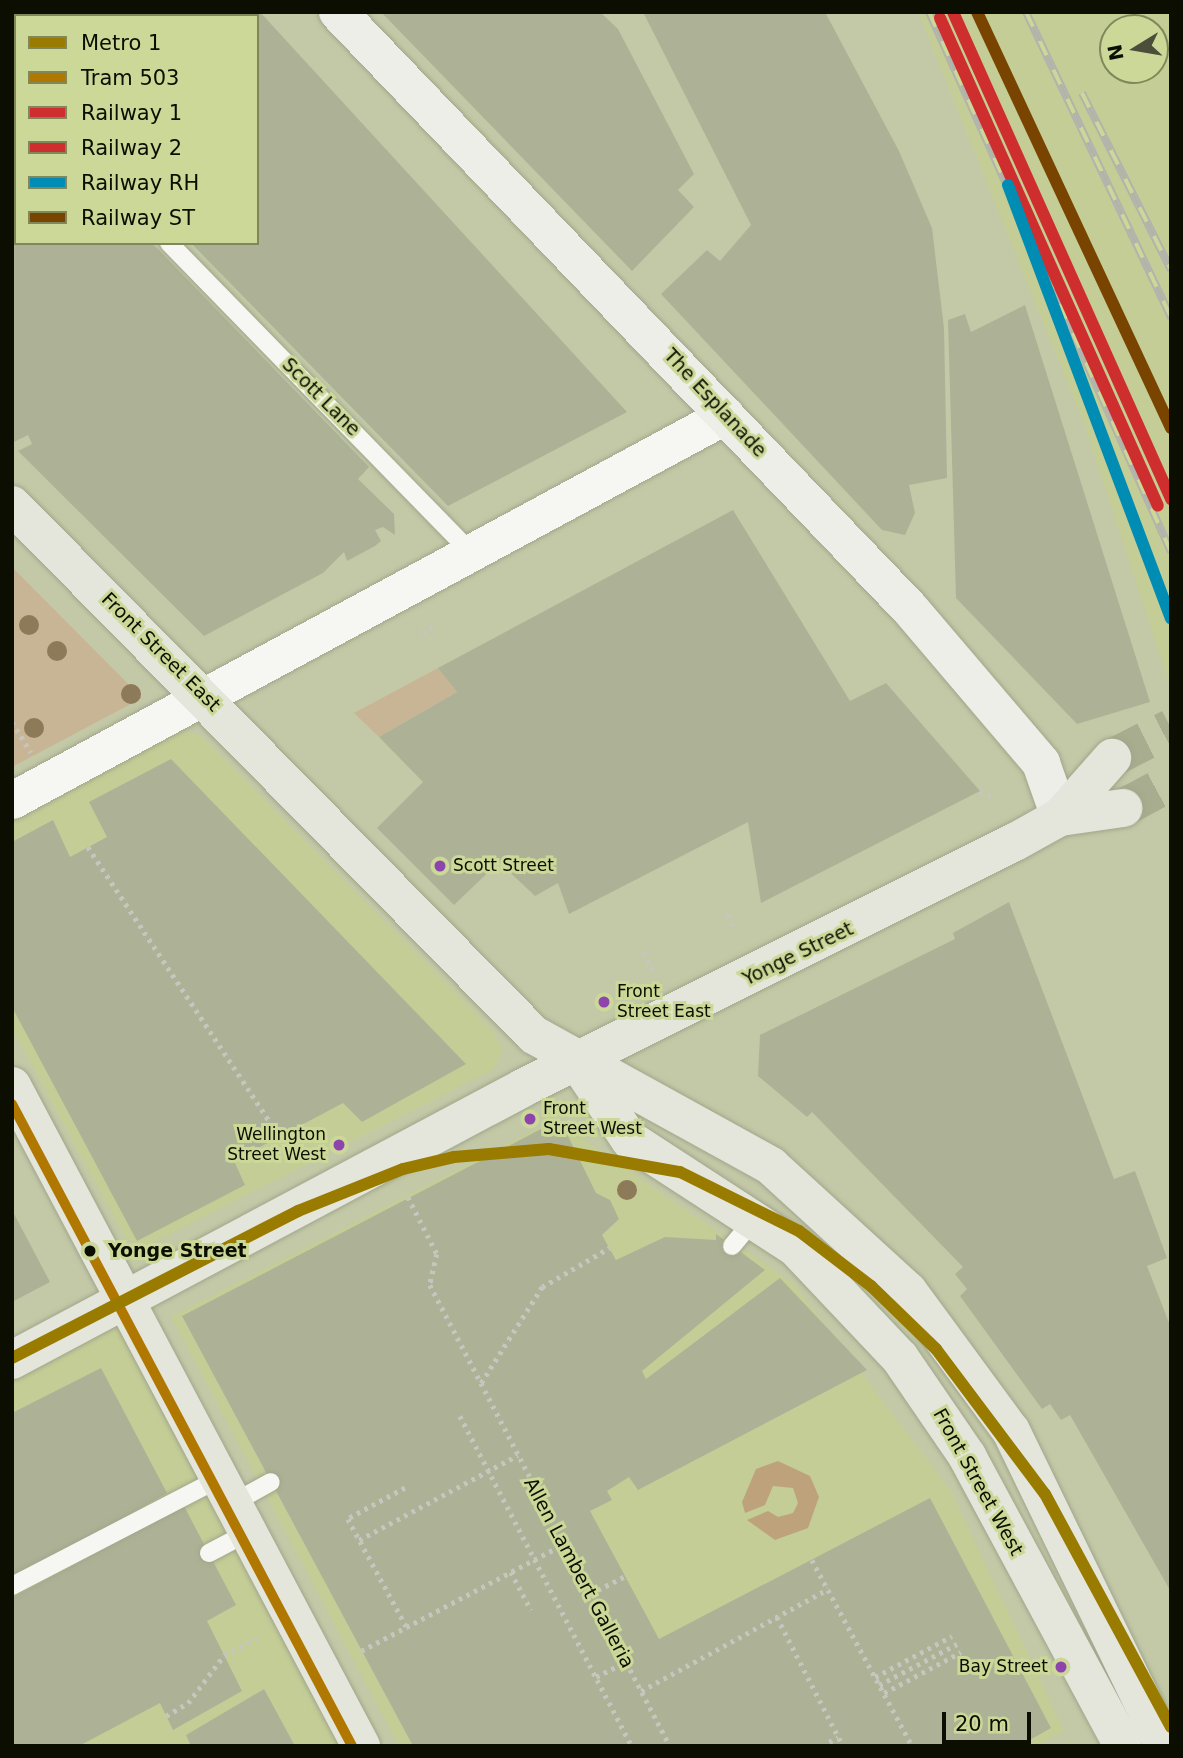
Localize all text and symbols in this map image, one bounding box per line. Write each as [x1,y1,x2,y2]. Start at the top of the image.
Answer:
legend [14,14,259,245]
north arrow [1099,14,1169,84]
text: Metro 1 [81,31,161,55]
text: N [1103,43,1128,63]
text: Tram 503 [81,66,179,90]
text: Railway 1 [81,101,182,125]
text: Railway 2 [81,136,182,160]
text: Railway RH [81,171,199,195]
text: Railway ST [81,206,195,230]
street label: The Esplanade [659,344,771,462]
street label: Scott Lane [277,353,365,441]
street label: Front Street East [97,588,225,716]
place label: Scott Street [453,856,554,876]
marker: Scott Street [433,859,447,873]
street label: Yonge Street [739,917,857,991]
place label: Front Street East [617,982,711,1022]
marker: Front Street East [597,995,611,1009]
place label: Front Street West [543,1099,642,1139]
marker: Front Street West [523,1112,537,1126]
place label: Wellington Street West [227,1125,326,1165]
marker: Wellington Street West [332,1138,346,1152]
marker: Yonge Street [78,1239,102,1263]
place label: Yonge Street [108,1240,247,1262]
street label: Front Street West [928,1405,1028,1559]
street label: Allen Lambert Galleria [519,1474,639,1672]
place label: Bay Street [959,1657,1048,1677]
marker: Bay Street [1054,1660,1068,1674]
scale bar [945,1698,1034,1742]
text: 20 m [955,1712,1009,1736]

